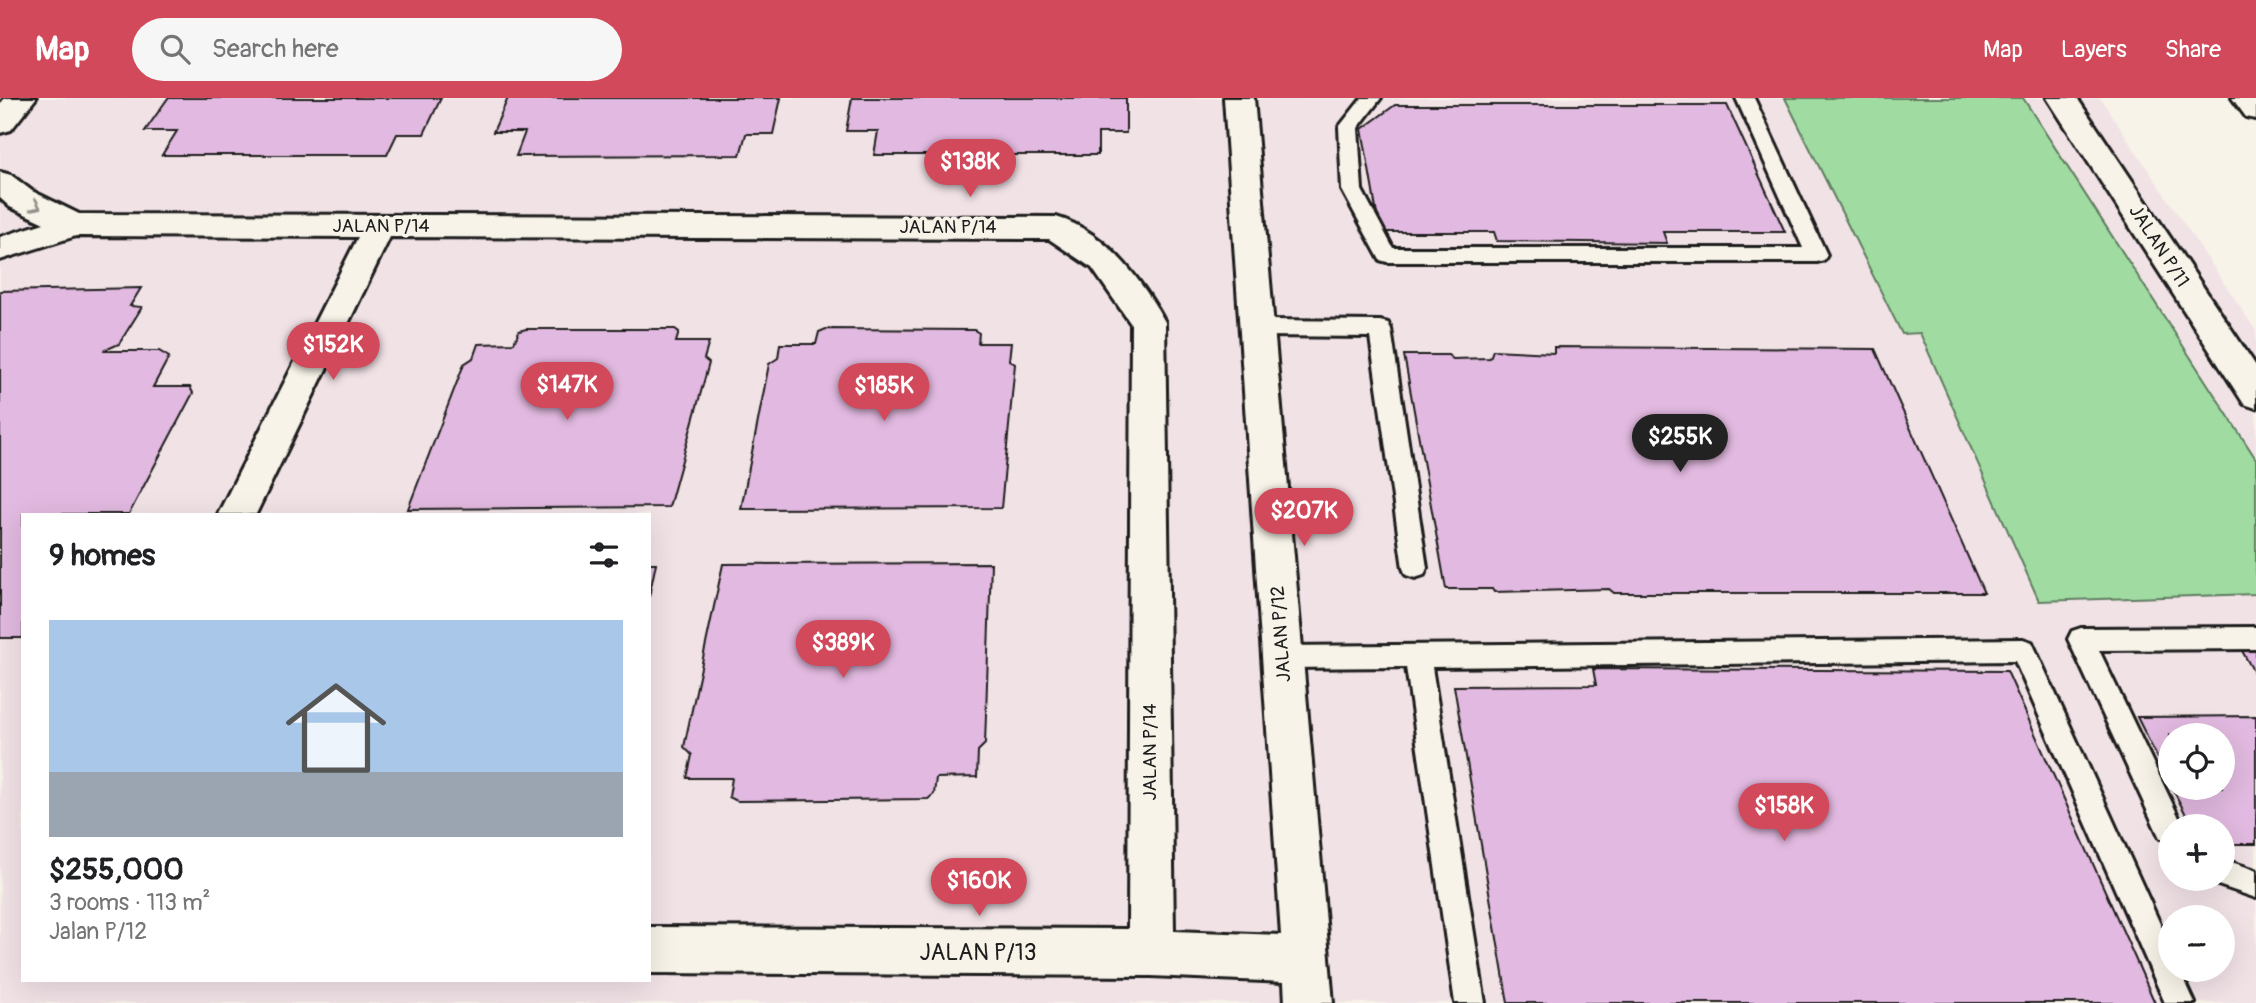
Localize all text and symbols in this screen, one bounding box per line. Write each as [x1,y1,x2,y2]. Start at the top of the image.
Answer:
search box [132,18,622,81]
text: Map [35,29,90,70]
icon: search [156,30,194,68]
text: Search here [212,33,339,65]
text: Map [1983,35,2023,64]
text: Layers [2061,35,2127,64]
text: Share [2165,35,2221,64]
pin: $138K [921,140,1019,199]
text: $138K [940,147,1000,176]
one-way arrow [29,198,41,212]
street label: JALAN P/11 [2123,200,2195,292]
street label: JALAN P/14 [332,214,430,238]
street label: JALAN P/14 [899,215,997,239]
pin: $152K [284,322,382,382]
text: $152K [303,330,363,359]
pin: $147K [518,362,616,422]
pin: $185K [835,364,933,423]
text: $147K [537,370,597,399]
text: $185K [854,371,914,400]
pin: $255K [1631,414,1729,474]
text: $255K [1648,422,1712,451]
pin: $207K [1255,489,1353,548]
text: $207K [1270,496,1338,525]
icon: filters [585,536,623,574]
text: 9 homes [49,537,155,574]
street label: JALAN P/12 [1266,585,1296,683]
pin: $389K [794,620,892,680]
text: $389K [812,628,874,657]
icon: home [273,665,399,791]
street label: JALAN P/14 [1138,703,1162,801]
map controls [2158,723,2235,982]
button: locate [2158,723,2235,800]
pin: $158K [1735,784,1833,843]
text: $158K [1754,791,1814,820]
button: + [2158,814,2235,891]
text: $255,000 [49,851,184,888]
pin: $160K [930,858,1028,918]
text: $160K [947,866,1011,895]
text: 3 rooms · 113 m² [49,888,210,917]
button: − [2158,905,2235,982]
text: Jalan P/12 [49,917,147,946]
street label: JALAN P/13 [919,938,1037,967]

